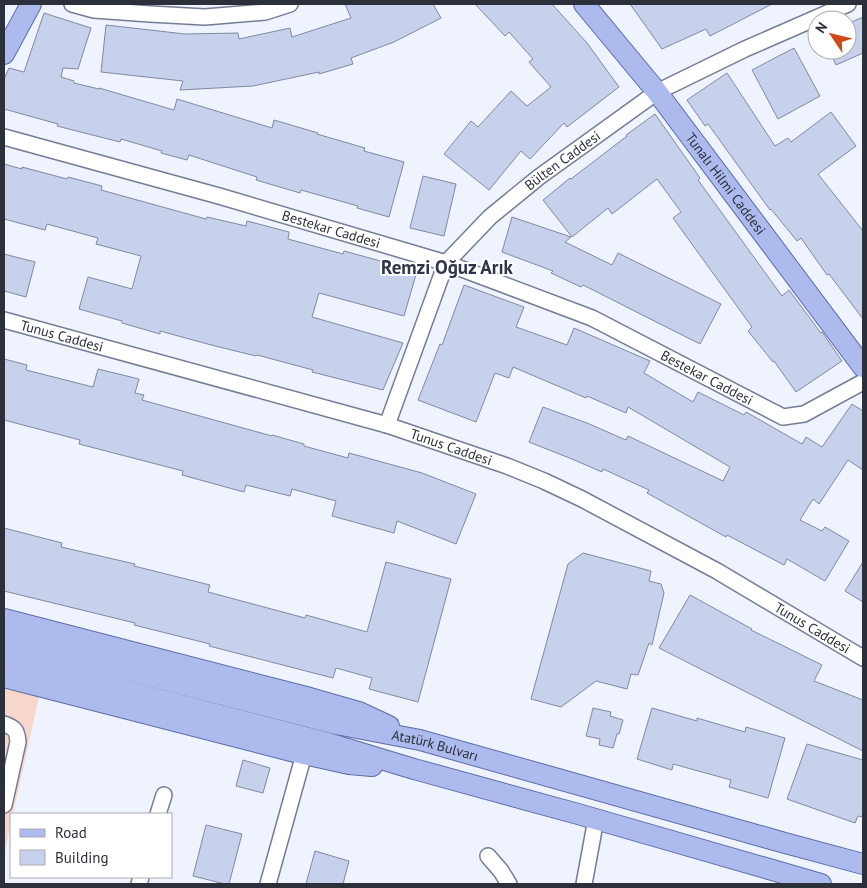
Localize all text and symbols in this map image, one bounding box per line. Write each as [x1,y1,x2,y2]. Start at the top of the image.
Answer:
north arrow [807,10,857,60]
text: N [811,19,831,36]
street label: Bülten Caddesi [521,127,604,194]
street label: Tunalı Hilmi Caddesi [682,129,770,238]
street label: Bestekar Caddesi [280,206,383,252]
district label: Remzi Oğuz Arık [381,255,514,279]
street label: Tunus Caddesi [18,316,105,356]
street label: Bestekar Caddesi [658,346,756,409]
street label: Tunus Caddesi [408,425,495,469]
street label: Tunus Caddesi [771,598,854,657]
street label: Atatürk Bulvarı [390,726,480,765]
legend [10,813,172,878]
text: Road [55,823,87,842]
text: Building [55,848,109,867]

